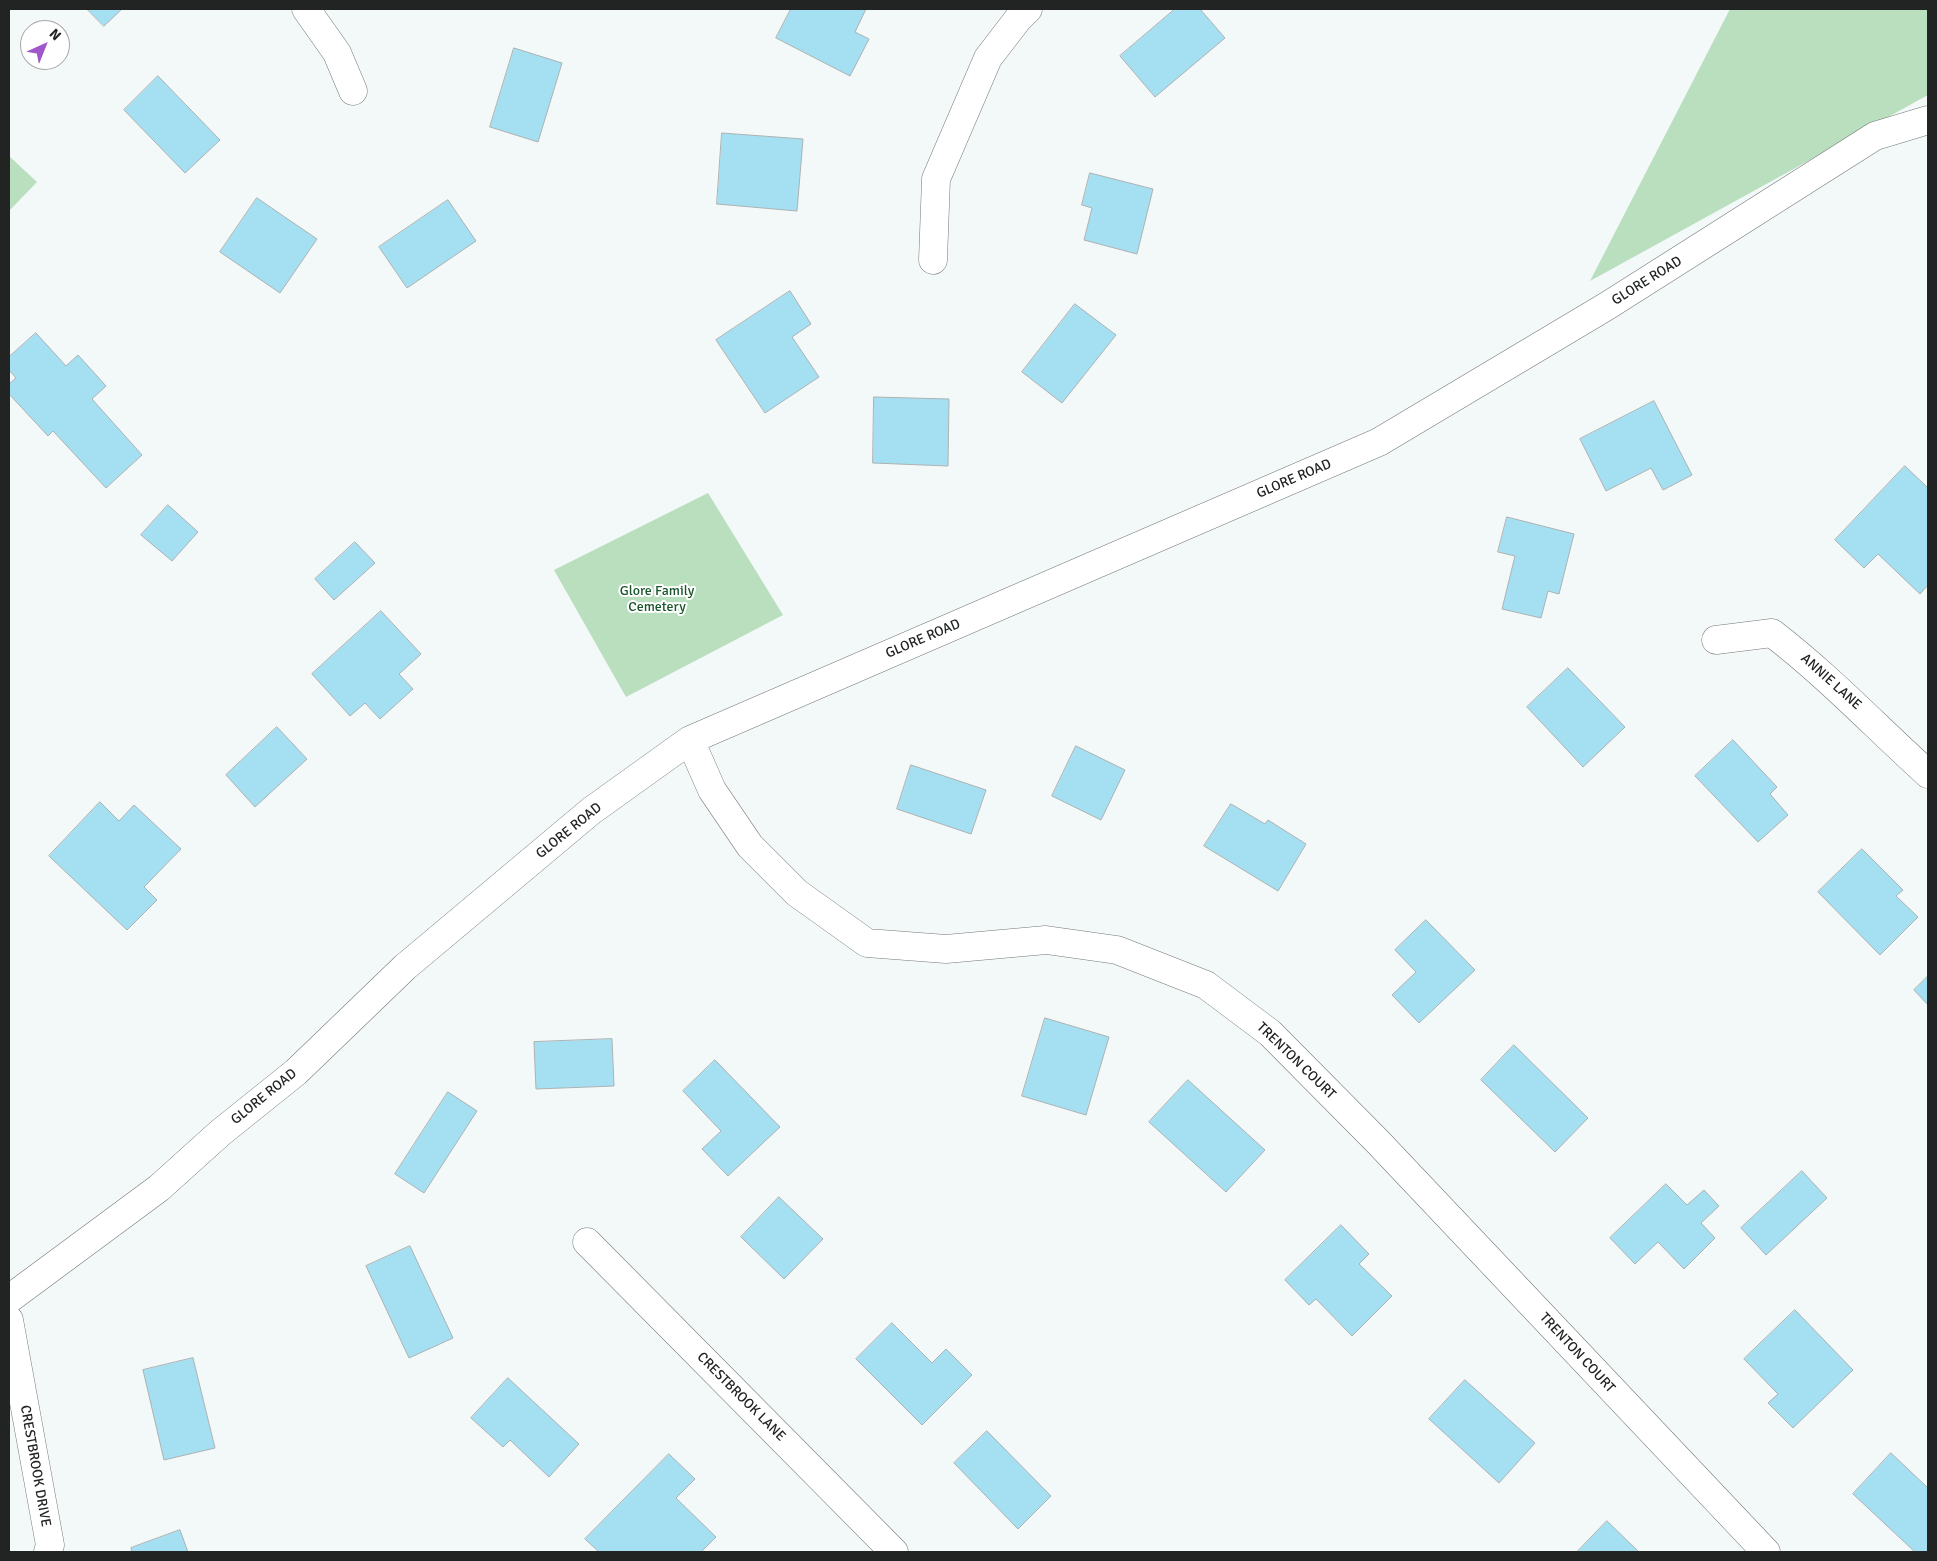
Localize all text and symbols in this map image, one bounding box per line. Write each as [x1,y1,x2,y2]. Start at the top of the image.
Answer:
north arrow [20,20,70,70]
text: N [46,25,64,44]
street label: GLORE ROAD [1609,253,1685,309]
street label: GLORE ROAD [1254,456,1334,502]
park label: Glore Family Cemetery [620,583,694,616]
street label: GLORE ROAD [883,616,963,662]
street label: ANNIE LANE [1797,650,1865,714]
street label: GLORE ROAD [533,799,605,863]
street label: TRENTON COURT [1253,1019,1339,1103]
street label: GLORE ROAD [228,1065,300,1129]
street label: TRENTON COURT [1536,1310,1618,1396]
street label: CRESTBROOK LANE [693,1349,789,1445]
street label: CRESTBROOK DRIVE [16,1404,54,1528]

